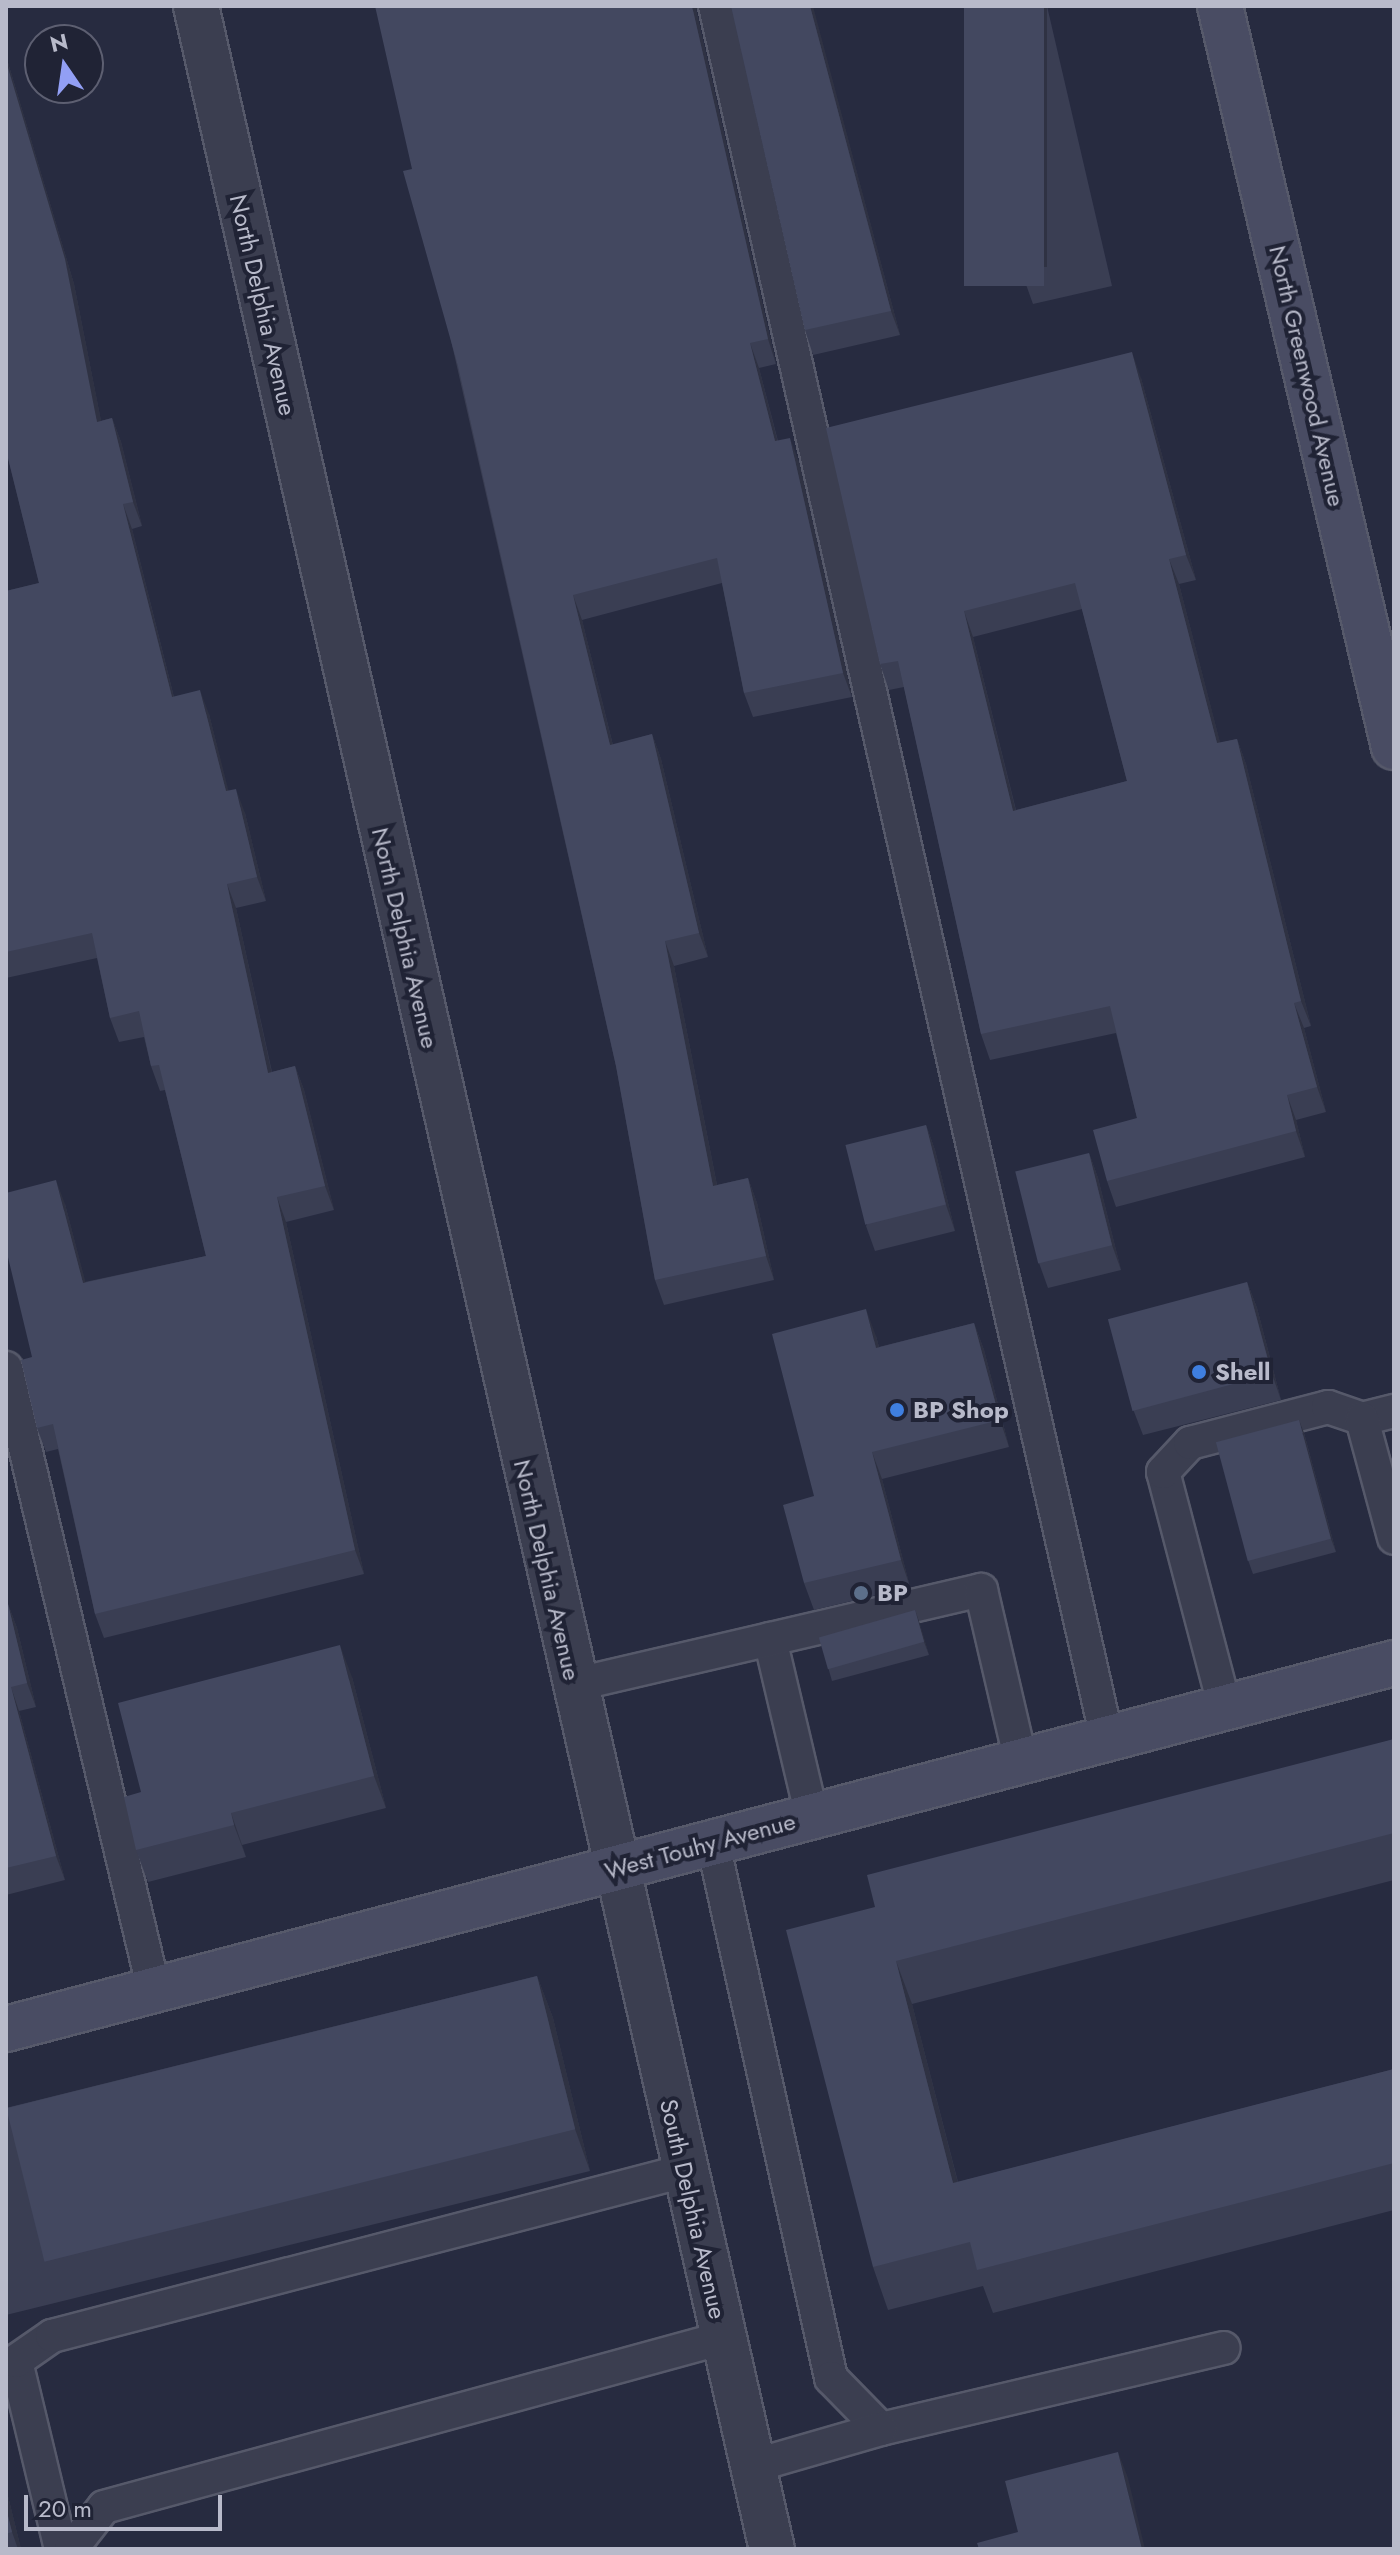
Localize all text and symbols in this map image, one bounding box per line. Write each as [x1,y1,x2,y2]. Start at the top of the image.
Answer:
north arrow [24,24,104,104]
text: N [47,25,71,60]
street label: North Delphia Avenue [224,192,302,418]
street label: North Greenwood Avenue [1263,243,1351,509]
street label: North Delphia Avenue [366,825,444,1051]
place label: Shell [1215,1358,1270,1386]
marker: Shell [1190,1363,1208,1381]
place label: BP Shop [913,1396,1009,1424]
marker: BP Shop [888,1401,906,1419]
street label: North Delphia Avenue [508,1457,586,1683]
place label: BP [877,1579,908,1607]
marker: BP [852,1584,870,1602]
street label: West Touhy Avenue [601,1807,799,1885]
street label: South Delphia Avenue [654,2096,732,2322]
scale bar [28,2479,226,2529]
text: 20 m [38,2491,92,2526]

